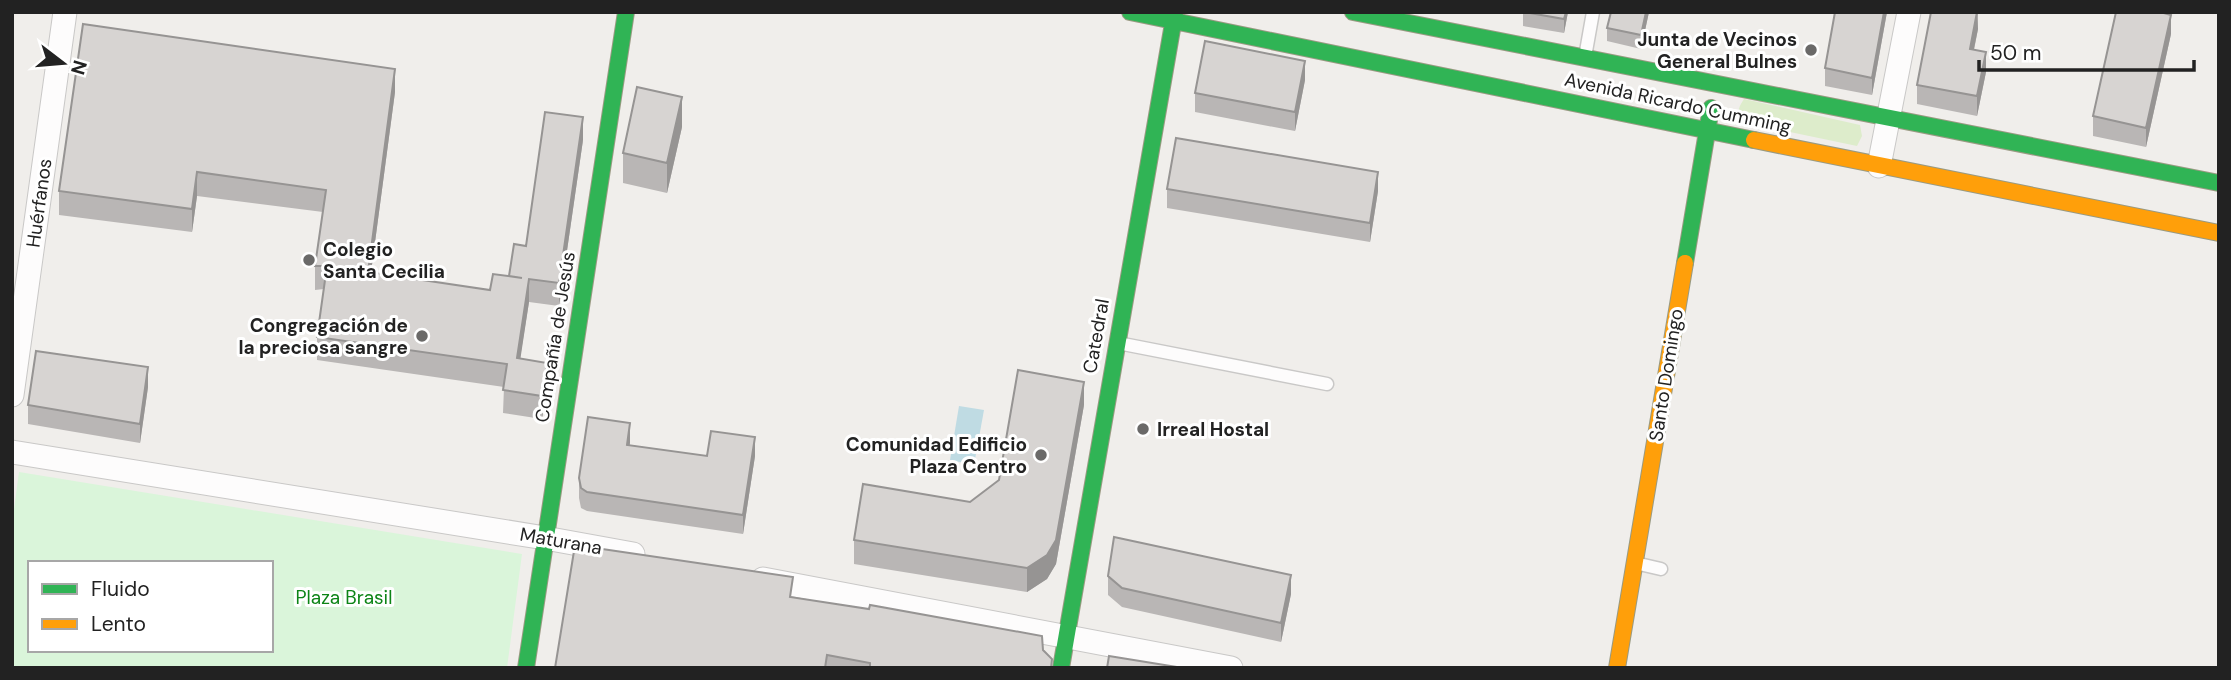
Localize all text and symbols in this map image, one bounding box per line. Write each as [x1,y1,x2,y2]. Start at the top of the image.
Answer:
place label: Junta de Vecinos General Bulnes [1637,27,1797,74]
north arrow [28,28,98,98]
scale bar [1979,28,2194,72]
text: 50 m [1990,39,2041,67]
marker: Junta de Vecinos General Bulnes [1803,42,1819,58]
text: N [65,57,93,78]
street label: Avenida Ricardo Cumming [1562,67,1794,139]
street label: Huérfanos [20,157,58,249]
place label: Colegio Santa Cecilia [323,237,445,284]
street label: Compañía de Jesús [529,250,581,424]
marker: Colegio Santa Cecilia [301,252,317,268]
street label: Catedral [1077,297,1115,375]
street label: Santo Domingo [1643,307,1689,443]
place label: Congregación de la preciosa sangre [238,313,408,360]
marker: Congregación de la preciosa sangre [414,328,430,344]
place label: Irreal Hostal [1157,417,1269,442]
marker: Irreal Hostal [1135,421,1151,437]
place label: Comunidad Edificio Plaza Centro [846,432,1027,479]
marker: Comunidad Edificio Plaza Centro [1033,447,1049,463]
street label: Maturana [518,521,604,561]
legend [28,561,273,652]
text: Fluido [91,575,150,603]
park label: Plaza Brasil [296,585,392,610]
text: Lento [91,610,146,638]

